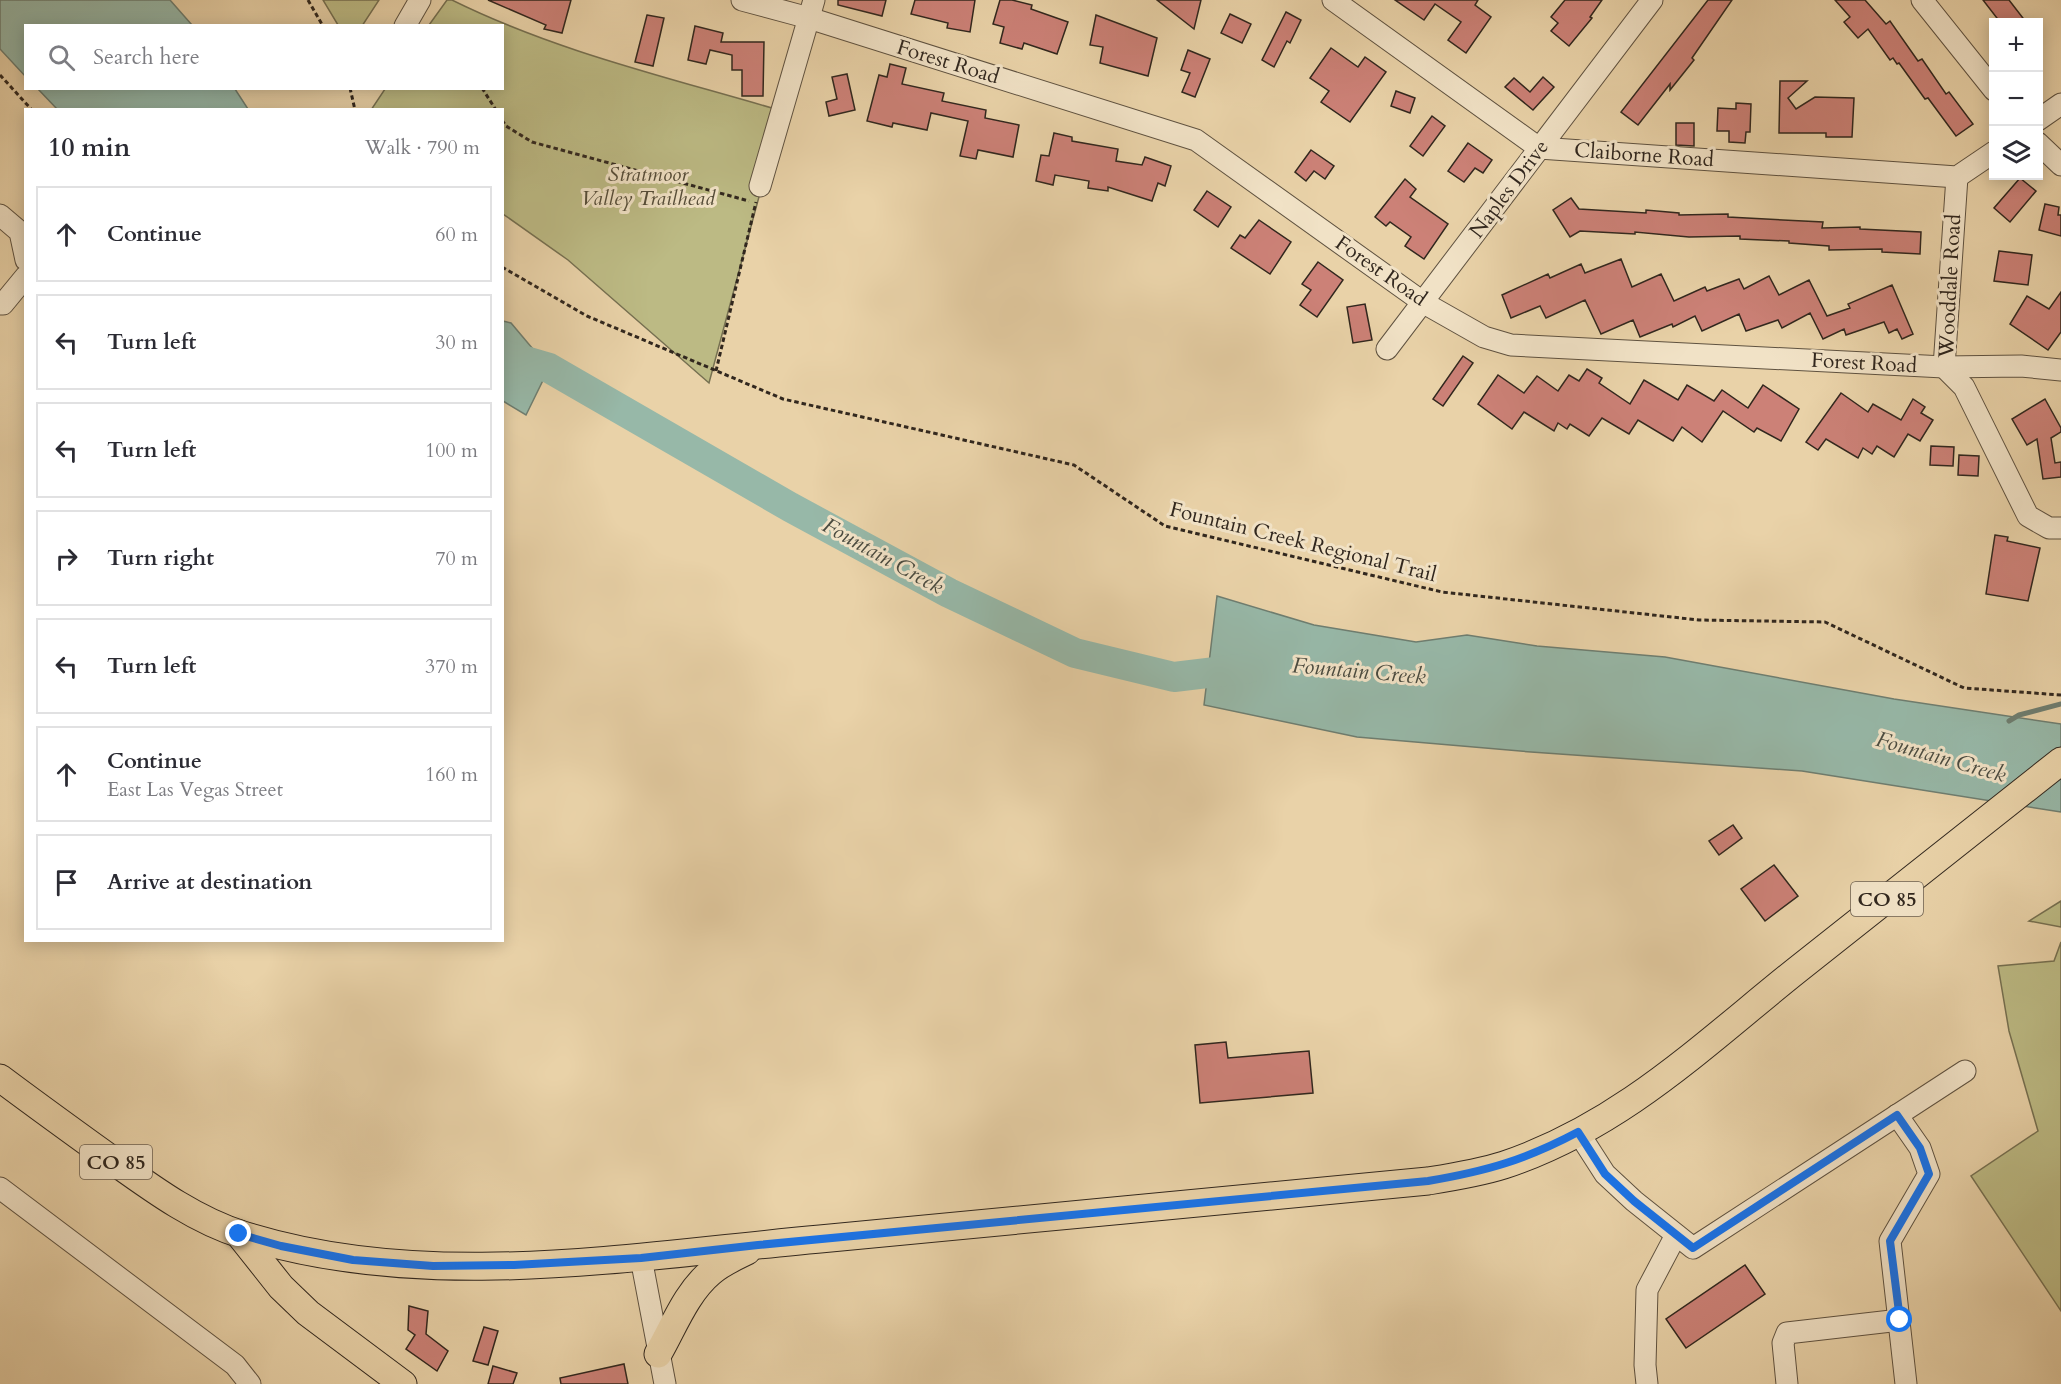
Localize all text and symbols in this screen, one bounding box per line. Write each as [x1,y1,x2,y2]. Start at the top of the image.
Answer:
map controls [1989,18,2043,180]
button: + [1989,18,2043,72]
search box [24,24,504,90]
street label: Forest Road [893,33,1003,91]
icon: search [45,41,78,74]
text: Search here [93,42,200,72]
button: − [1989,72,2043,126]
button: layers [1989,126,2043,180]
text: 10 min [48,130,131,165]
text: Walk · 790 m [365,134,480,161]
street label: Naples Drive [1462,134,1556,244]
street label: Claiborne Road [1573,136,1715,174]
park label: Stratmoor Valley Trailhead [581,160,716,213]
street label: Wooddale Road [1932,213,1968,360]
icon: ahead [50,218,83,251]
text: Continue [107,219,202,249]
text: 60 m [435,221,478,248]
street label: Forest Road [1329,229,1433,313]
icon: left [50,326,83,359]
text: Turn left [107,327,196,357]
text: 30 m [435,329,478,356]
street label: Forest Road [1810,346,1918,380]
icon: left [50,434,83,467]
text: Turn left [107,435,196,465]
text: 100 m [425,437,478,464]
street label: Fountain Creek Regional Trail [1166,495,1440,589]
water label: Fountain Creek [817,510,949,602]
icon: right [50,542,83,575]
text: Turn right [107,543,214,573]
text: 70 m [435,545,478,572]
icon: left [50,650,83,683]
water label: Fountain Creek [1291,650,1427,692]
text: Turn left [107,651,196,681]
text: 370 m [425,653,478,680]
water label: Fountain Creek [1872,724,2010,790]
text: Continue [107,746,202,776]
icon: ahead [50,758,83,791]
text: 160 m [425,761,478,788]
text: East Las Vegas Street [107,776,283,803]
icon: arrive [50,866,83,899]
text: Arrive at destination [107,867,312,897]
road number: CO 85 [1851,882,1923,916]
road number: CO 85 [80,1145,152,1179]
route end [225,1220,251,1246]
route start [1886,1306,1912,1332]

